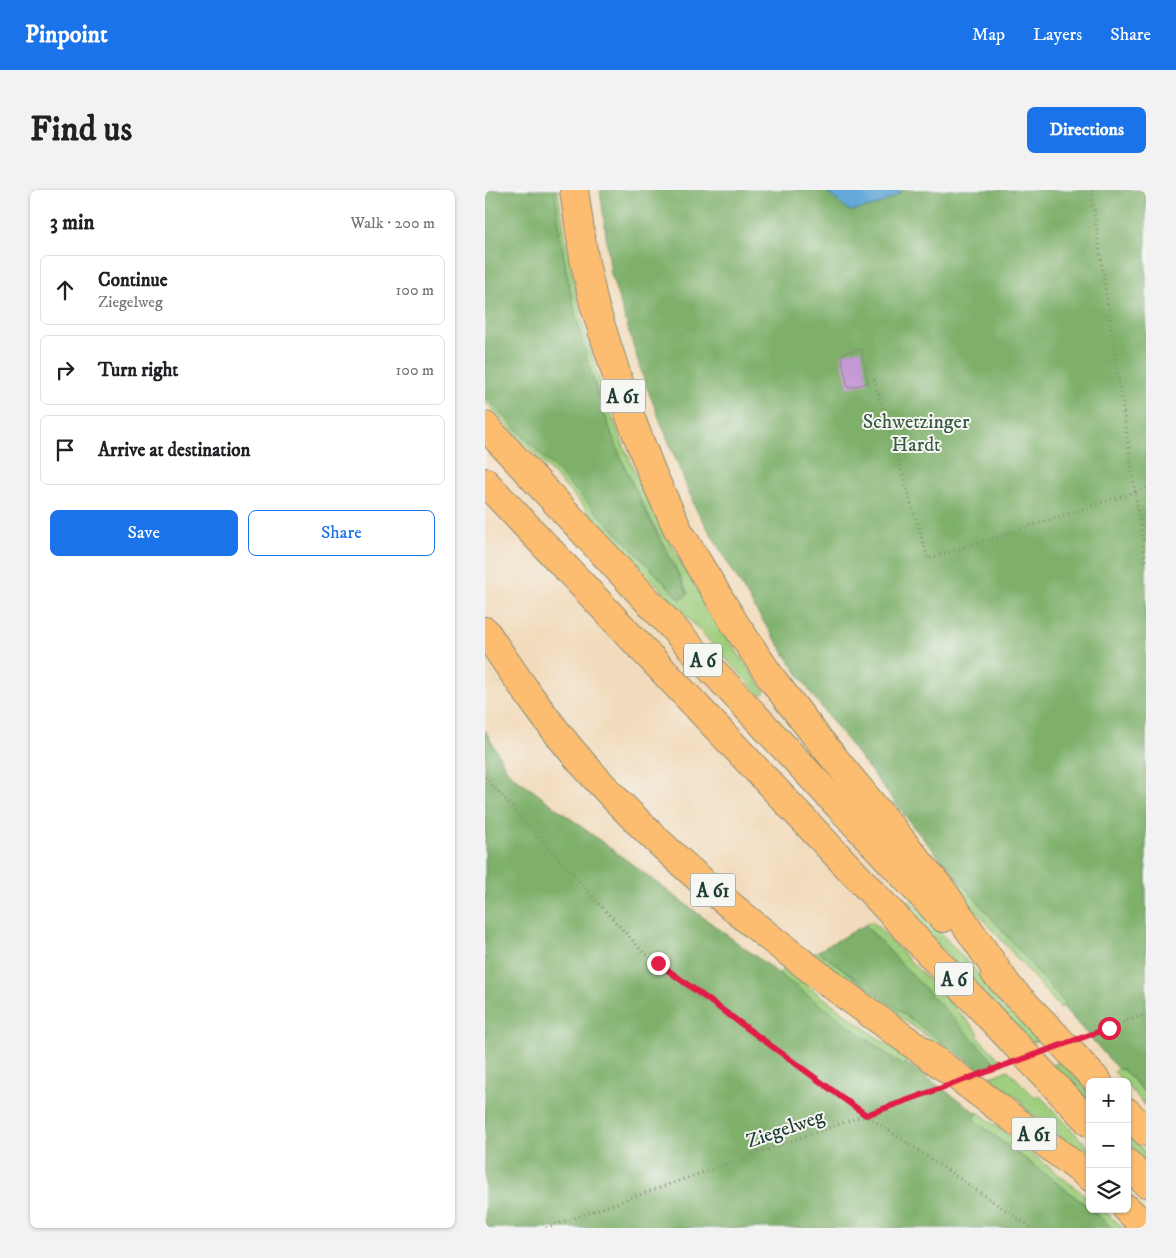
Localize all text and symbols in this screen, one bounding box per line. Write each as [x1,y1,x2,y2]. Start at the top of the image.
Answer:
text: Pinpoint [25,20,108,50]
text: Map [972,24,1005,46]
text: Layers [1033,24,1082,46]
text: Share [1110,24,1151,46]
button: Directions [1027,107,1146,153]
text: Find us [30,108,132,152]
text: 3 min [50,210,95,236]
text: Walk · 200 m [351,213,435,233]
text: Continue [98,269,168,292]
icon: ahead [51,276,79,304]
text: 100 m [396,280,434,300]
text: Ziegelweg [98,292,163,312]
icon: right [51,356,79,384]
text: Turn right [98,359,178,382]
text: 100 m [396,360,434,380]
road number: A 61 [601,380,645,412]
park label: Schwetzinger Hardt [863,410,970,458]
icon: arrive [51,436,79,464]
text: Arrive at destination [98,439,250,462]
button: Save [50,510,238,556]
button: Share [248,510,435,556]
road number: A 6 [684,644,722,676]
road number: A 61 [691,874,735,906]
route end [647,952,670,975]
road number: A 6 [935,962,973,996]
route start [1098,1017,1121,1040]
map controls [1086,1078,1131,1213]
button: + [1086,1078,1131,1123]
street label: Ziegelweg [743,1104,828,1154]
road number: A 61 [1011,1118,1057,1151]
button: − [1086,1123,1131,1168]
button: layers [1086,1168,1131,1213]

